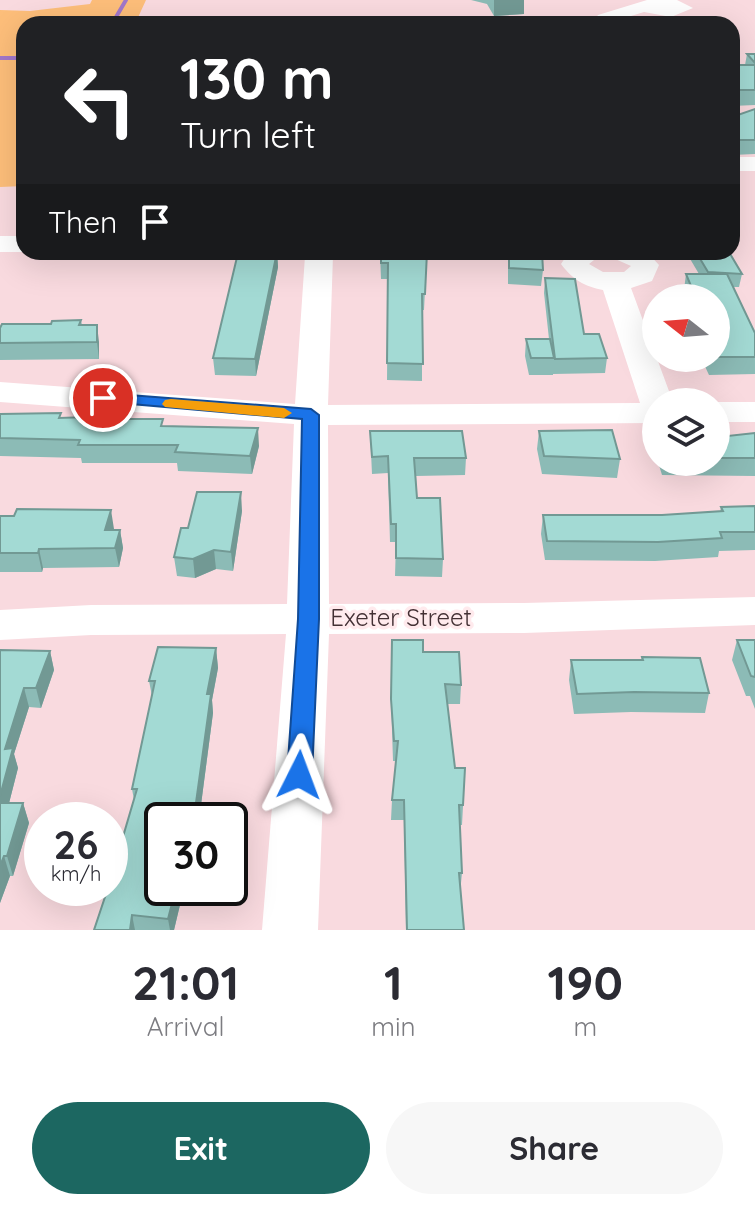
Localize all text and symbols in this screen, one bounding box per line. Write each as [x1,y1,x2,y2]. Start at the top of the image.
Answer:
text: 130 m [180,43,334,113]
icon: left [48,48,152,152]
text: Turn left [180,112,316,157]
icon: arrive [133,200,177,244]
text: Then [48,203,117,241]
north arrow [642,284,730,372]
map controls [642,284,730,476]
pin [69,364,137,432]
icon: arrive [81,376,125,420]
button: layers [642,388,730,476]
street label: Exeter Street [330,602,472,632]
position arrow [257,733,341,817]
speed limit sign: 30 [144,802,248,906]
text: 26 [54,819,98,869]
text: km/h [51,861,101,886]
text: 21:01 [132,952,239,1012]
text: 1 [384,952,403,1012]
text: 190 [548,952,623,1012]
text: Arrival [147,1010,225,1043]
text: min [371,1010,416,1043]
text: m [573,1010,597,1043]
button: Exit [32,1102,370,1194]
button: Share [386,1102,723,1194]

